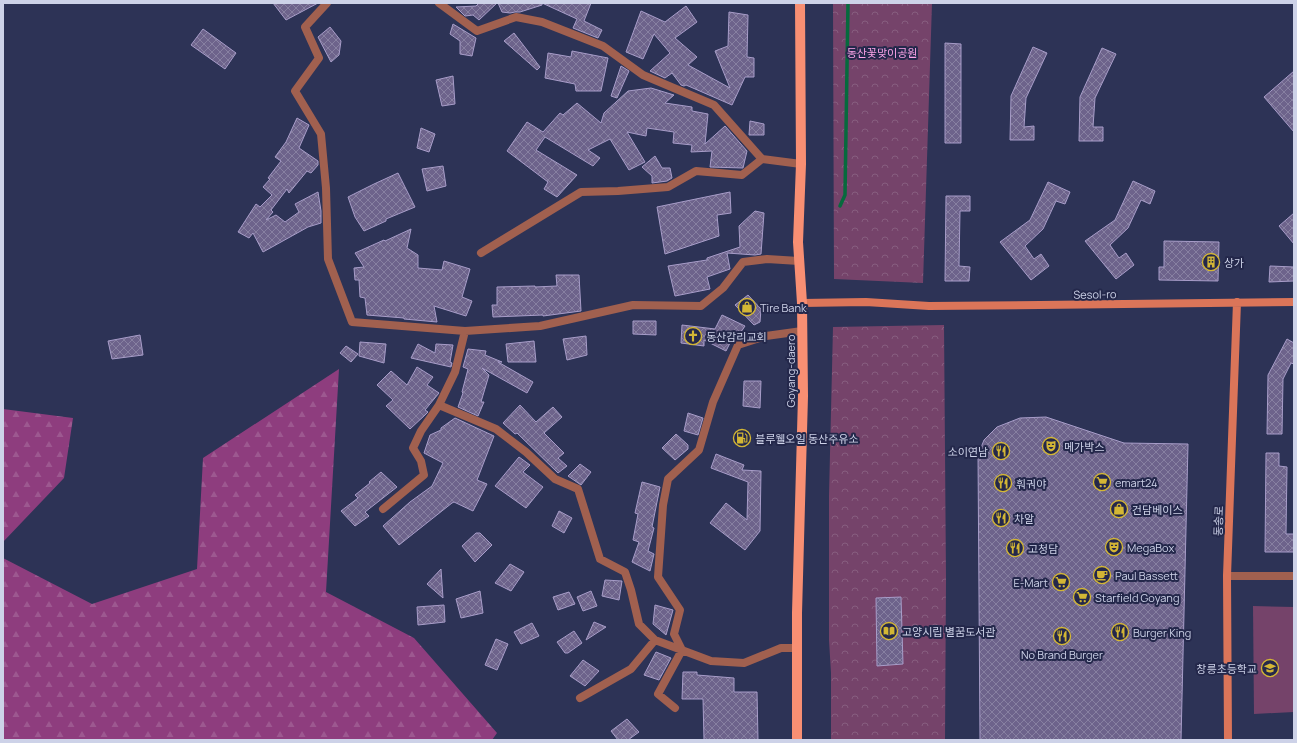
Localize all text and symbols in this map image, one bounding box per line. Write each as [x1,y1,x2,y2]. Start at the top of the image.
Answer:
park label: 동산꽃맞이공원 [847,45,917,60]
building icon: 상가 [1201,252,1221,272]
place label: 상가 [1224,255,1244,270]
street label: Sesol-ro [1073,286,1117,302]
shop icon: Tire Bank [737,297,757,317]
place label: Tire Bank [760,300,807,315]
church icon: 동산감리교회 [683,326,703,346]
place label: 동산감리교회 [706,329,767,344]
street label: Goyang-daero [783,334,798,407]
fuel station icon: 블루웰오일 동산주유소 [732,428,752,448]
place label: 블루웰오일 동산주유소 [755,431,858,446]
theatre icon: 메가박스 [1041,436,1061,456]
place label: 메가박스 [1064,439,1104,454]
restaurant icon: 소이연남 [991,441,1011,461]
place label: 소이연남 [948,444,988,459]
supermarket icon: emart24 [1092,472,1112,492]
restaurant icon: 훠궈야 [993,473,1013,493]
place label: emart24 [1115,475,1158,490]
place label: 훠궈야 [1016,476,1046,491]
shop icon: 건담베이스 [1109,499,1129,519]
place label: 건담베이스 [1132,502,1183,517]
street label: 동송로 [1210,506,1226,536]
restaurant icon: 차알 [991,508,1011,528]
place label: 차알 [1014,511,1034,526]
theatre icon: MegaBox [1104,537,1124,557]
restaurant icon: 고청담 [1005,538,1025,558]
place label: MegaBox [1127,540,1174,555]
place label: 고청담 [1028,541,1058,556]
cafe icon: Paul Bassett [1092,565,1112,585]
place label: Paul Bassett [1115,568,1178,583]
supermarket icon: E-Mart [1051,572,1071,592]
place label: E-Mart [1013,575,1048,590]
supermarket icon: Starfield Goyang [1072,587,1092,607]
place label: Starfield Goyang [1095,590,1179,605]
library icon: 고양시립 별꿈도서관 [879,621,899,641]
restaurant icon: Burger King [1110,622,1130,642]
place label: 고양시립 별꿈도서관 [902,624,995,639]
place label: Burger King [1133,625,1191,640]
restaurant icon: No Brand Burger [1052,626,1072,646]
place label: No Brand Burger [1021,647,1103,662]
school or university icon: 창릉초등학교 [1260,658,1280,678]
place label: 창릉초등학교 [1196,661,1257,676]

